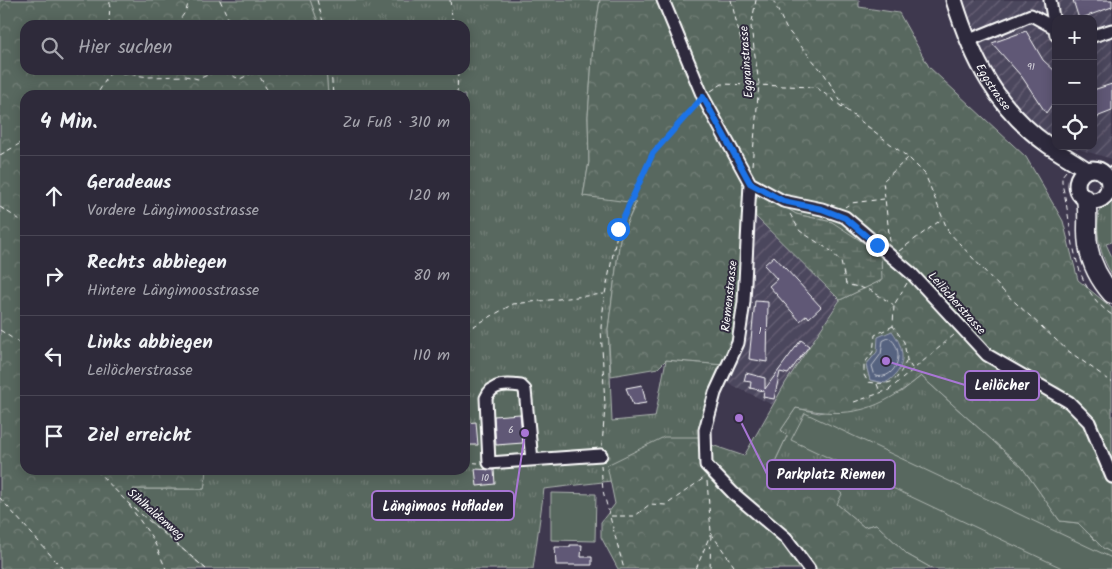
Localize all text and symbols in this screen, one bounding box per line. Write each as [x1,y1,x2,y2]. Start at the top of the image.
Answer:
map controls [1052,15,1097,150]
button: + [1052,15,1097,60]
search box [20,20,470,75]
street label: Eggrainstrasse [734,25,758,99]
text: Hier suchen [78,33,172,63]
icon: search [38,34,66,62]
house number: 91 [1027,59,1035,75]
street label: Eggstrasse [970,60,1016,116]
button: − [1052,60,1097,105]
button: locate [1052,105,1097,150]
text: 4 Min. [40,106,97,139]
text: Zu Fuß · 310 m [343,110,450,135]
text: Geradeaus [87,168,172,198]
icon: ahead [40,182,68,210]
text: 120 m [409,183,450,208]
text: Vordere Längimoosstrasse [87,198,259,223]
route start [607,218,630,241]
route end [866,234,889,257]
text: Rechts abbiegen [87,248,227,278]
street label: Riemenstrasse [716,259,743,333]
icon: right [40,262,68,290]
text: 80 m [413,263,450,288]
street label: Leilöcherstrasse [923,268,991,340]
text: Hintere Längimoosstrasse [87,278,259,303]
house number: 1 [758,323,762,339]
text: Links abbiegen [87,328,213,358]
icon: left [40,342,68,370]
text: 110 m [413,343,450,368]
text: Leilöcherstrasse [87,358,193,383]
callout: Leilöcher [965,371,1039,400]
text: Leilöcher [975,375,1030,397]
text: Ziel erreicht [87,421,192,451]
icon: arrive [40,422,68,450]
house number: 6 [508,422,514,438]
callout: Parkplatz Riemen [767,460,895,489]
text: Parkplatz Riemen [777,464,886,486]
house number: 10 [481,470,489,486]
street label: Sihlhaldenweg [123,484,189,545]
callout: Längimoos Hofladen [372,491,514,520]
text: Längimoos Hofladen [382,496,504,518]

